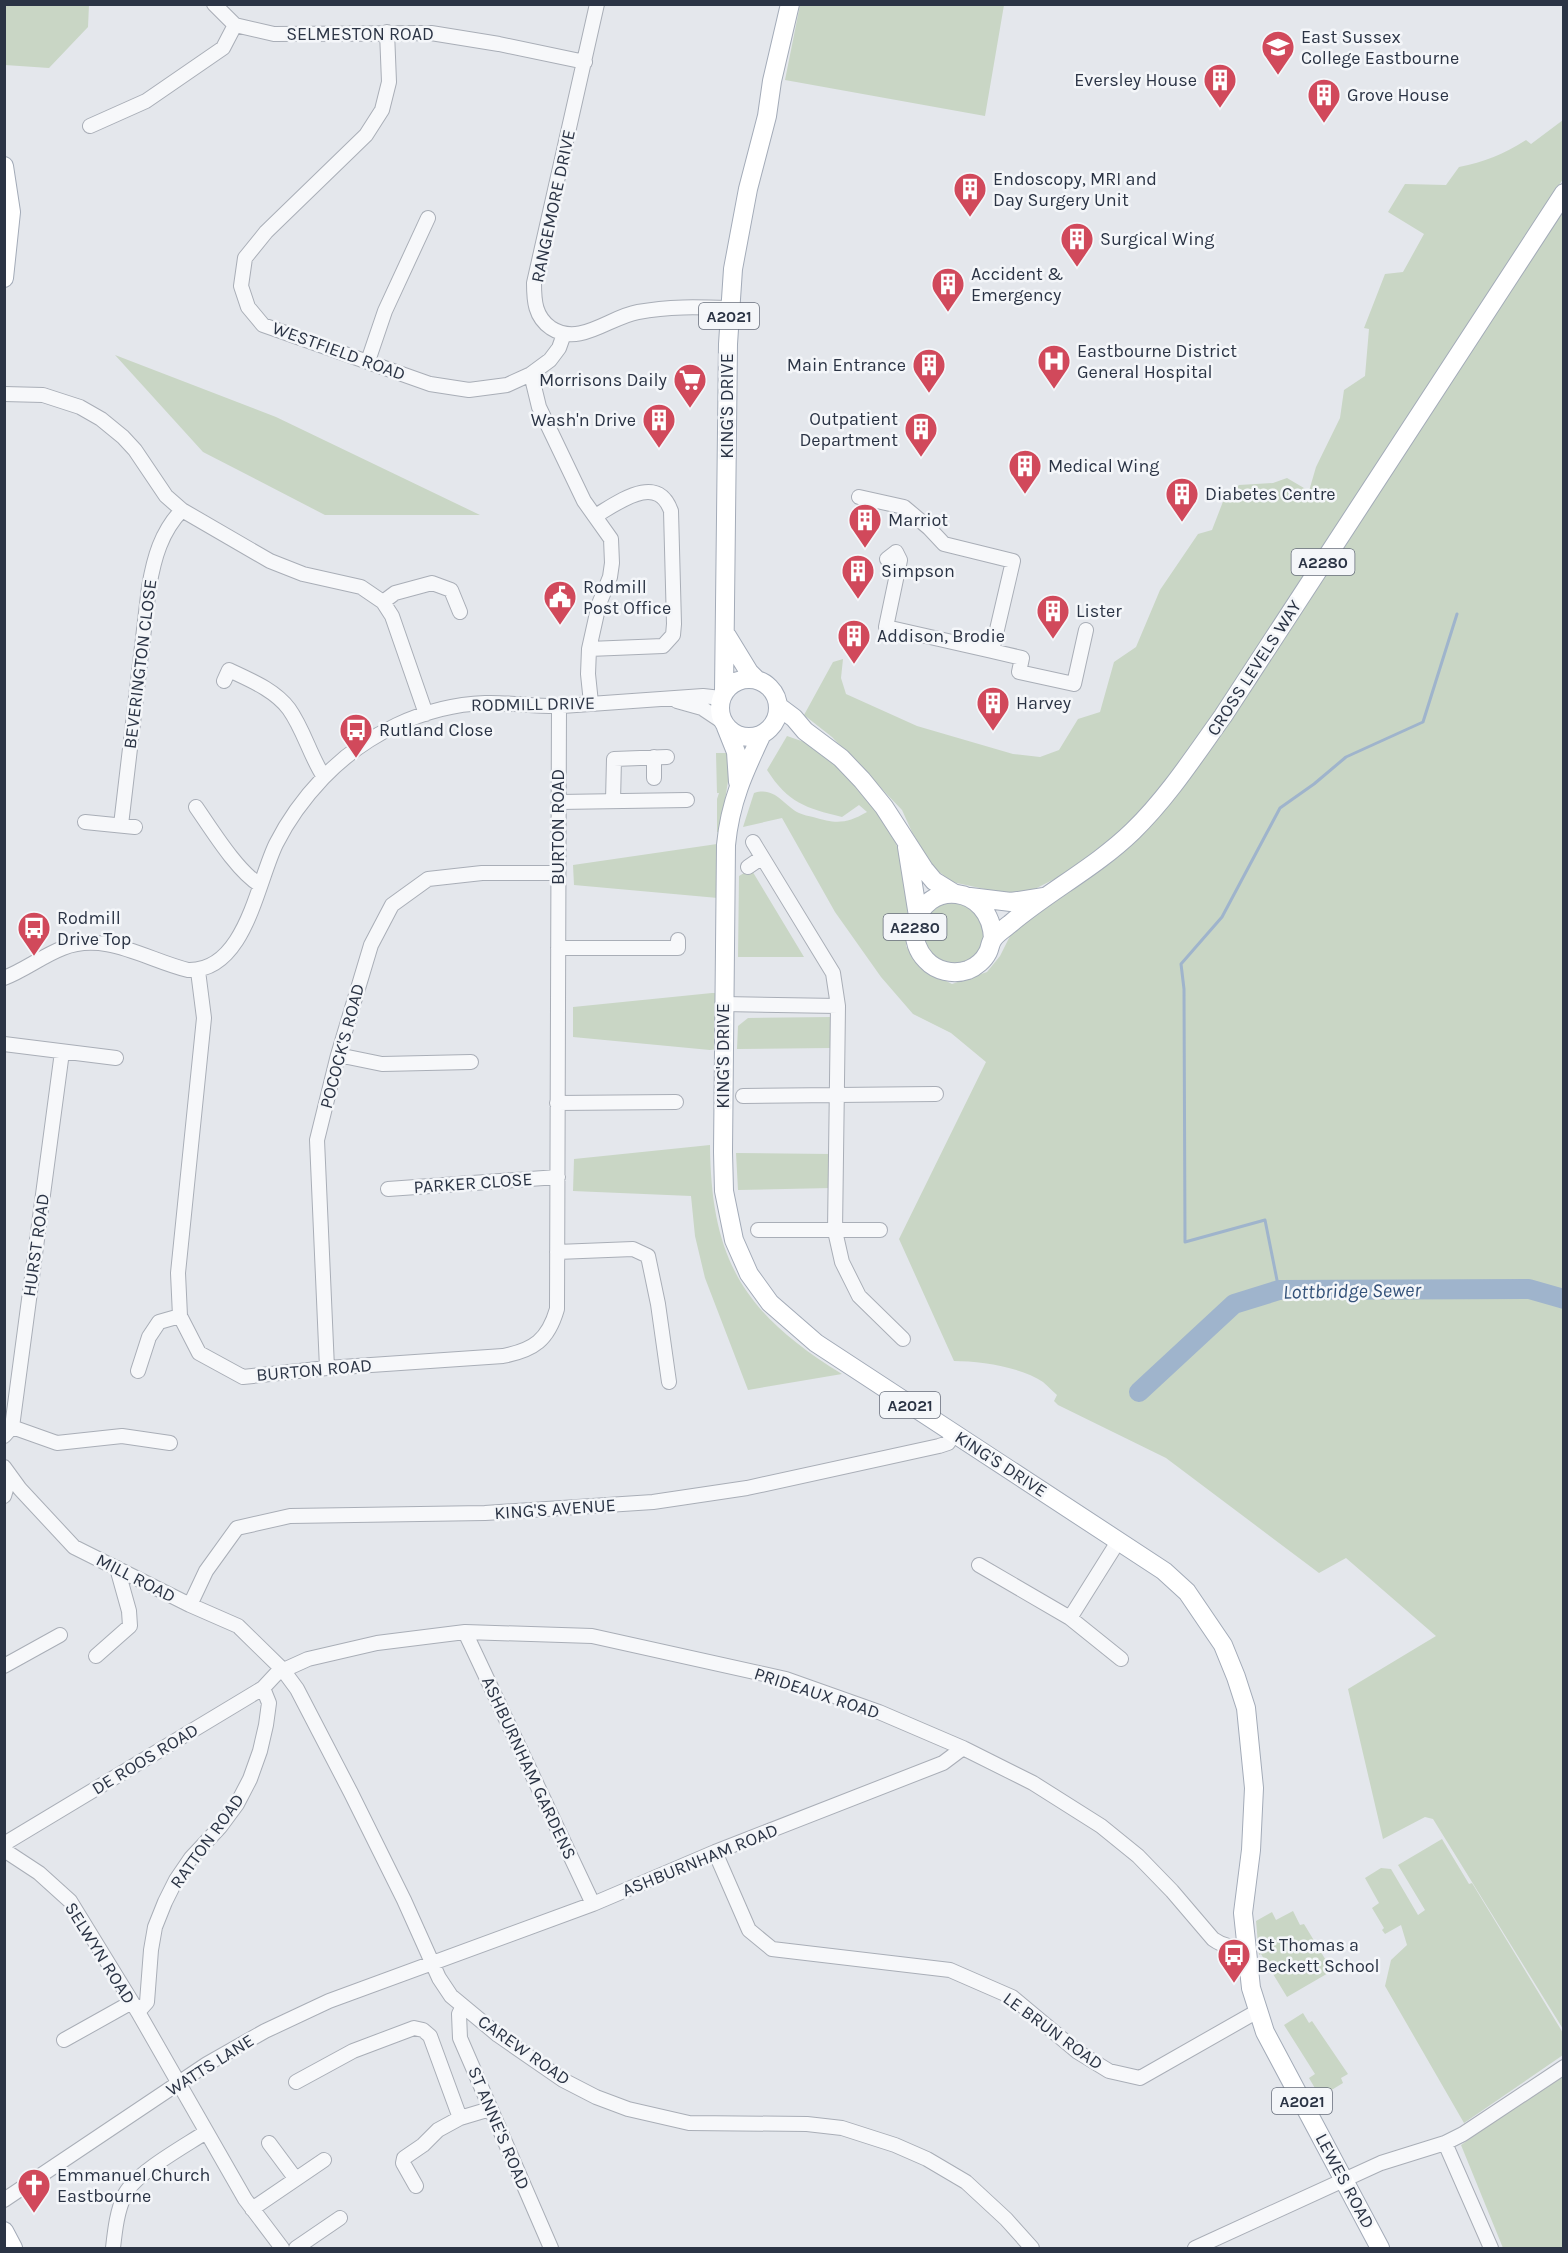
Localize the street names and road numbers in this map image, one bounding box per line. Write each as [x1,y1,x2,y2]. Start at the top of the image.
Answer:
street label: SELMESTON ROAD [286,23,434,45]
street label: RANGEMORE DRIVE [526,127,580,285]
road number: A2021 [699,303,759,329]
street label: WESTFIELD ROAD [269,317,409,385]
street label: KING'S DRIVE [716,353,738,459]
road number: A2280 [1292,549,1354,575]
street label: BEVERINGTON CLOSE [119,578,161,750]
street label: CROSS LEVELS WAY [1202,596,1306,740]
street label: RODMILL DRIVE [471,692,595,716]
street label: BURTON ROAD [547,769,569,885]
road number: A2280 [884,914,946,940]
street label: POCOCK'S ROAD [315,981,369,1111]
street label: KING'S DRIVE [712,1003,734,1109]
street label: PARKER CLOSE [413,1168,533,1198]
street label: HURST ROAD [18,1192,54,1298]
street label: BURTON ROAD [255,1354,373,1386]
road number: A2021 [880,1392,940,1418]
street label: KING'S DRIVE [951,1426,1051,1502]
street label: KING'S AVENUE [494,1494,616,1524]
street label: MILL ROAD [93,1549,179,1607]
street label: PRIDEAUX ROAD [751,1662,883,1724]
street label: ASHBURNHAM GARDENS [477,1673,581,1863]
street label: DE ROOS ROAD [88,1719,202,1799]
street label: RATTON ROAD [165,1789,249,1893]
street label: ASHBURNHAM ROAD [619,1819,781,1901]
street label: SELWYN ROAD [60,1898,140,2008]
street label: LE BRUN ROAD [999,1987,1107,2075]
street label: CAREW ROAD [474,2010,574,2090]
street label: WATTS LANE [162,2029,258,2101]
street label: ST ANNE'S ROAD [463,2063,535,2193]
road number: A2021 [1272,2088,1332,2114]
street label: LEWES ROAD [1311,2130,1379,2232]

